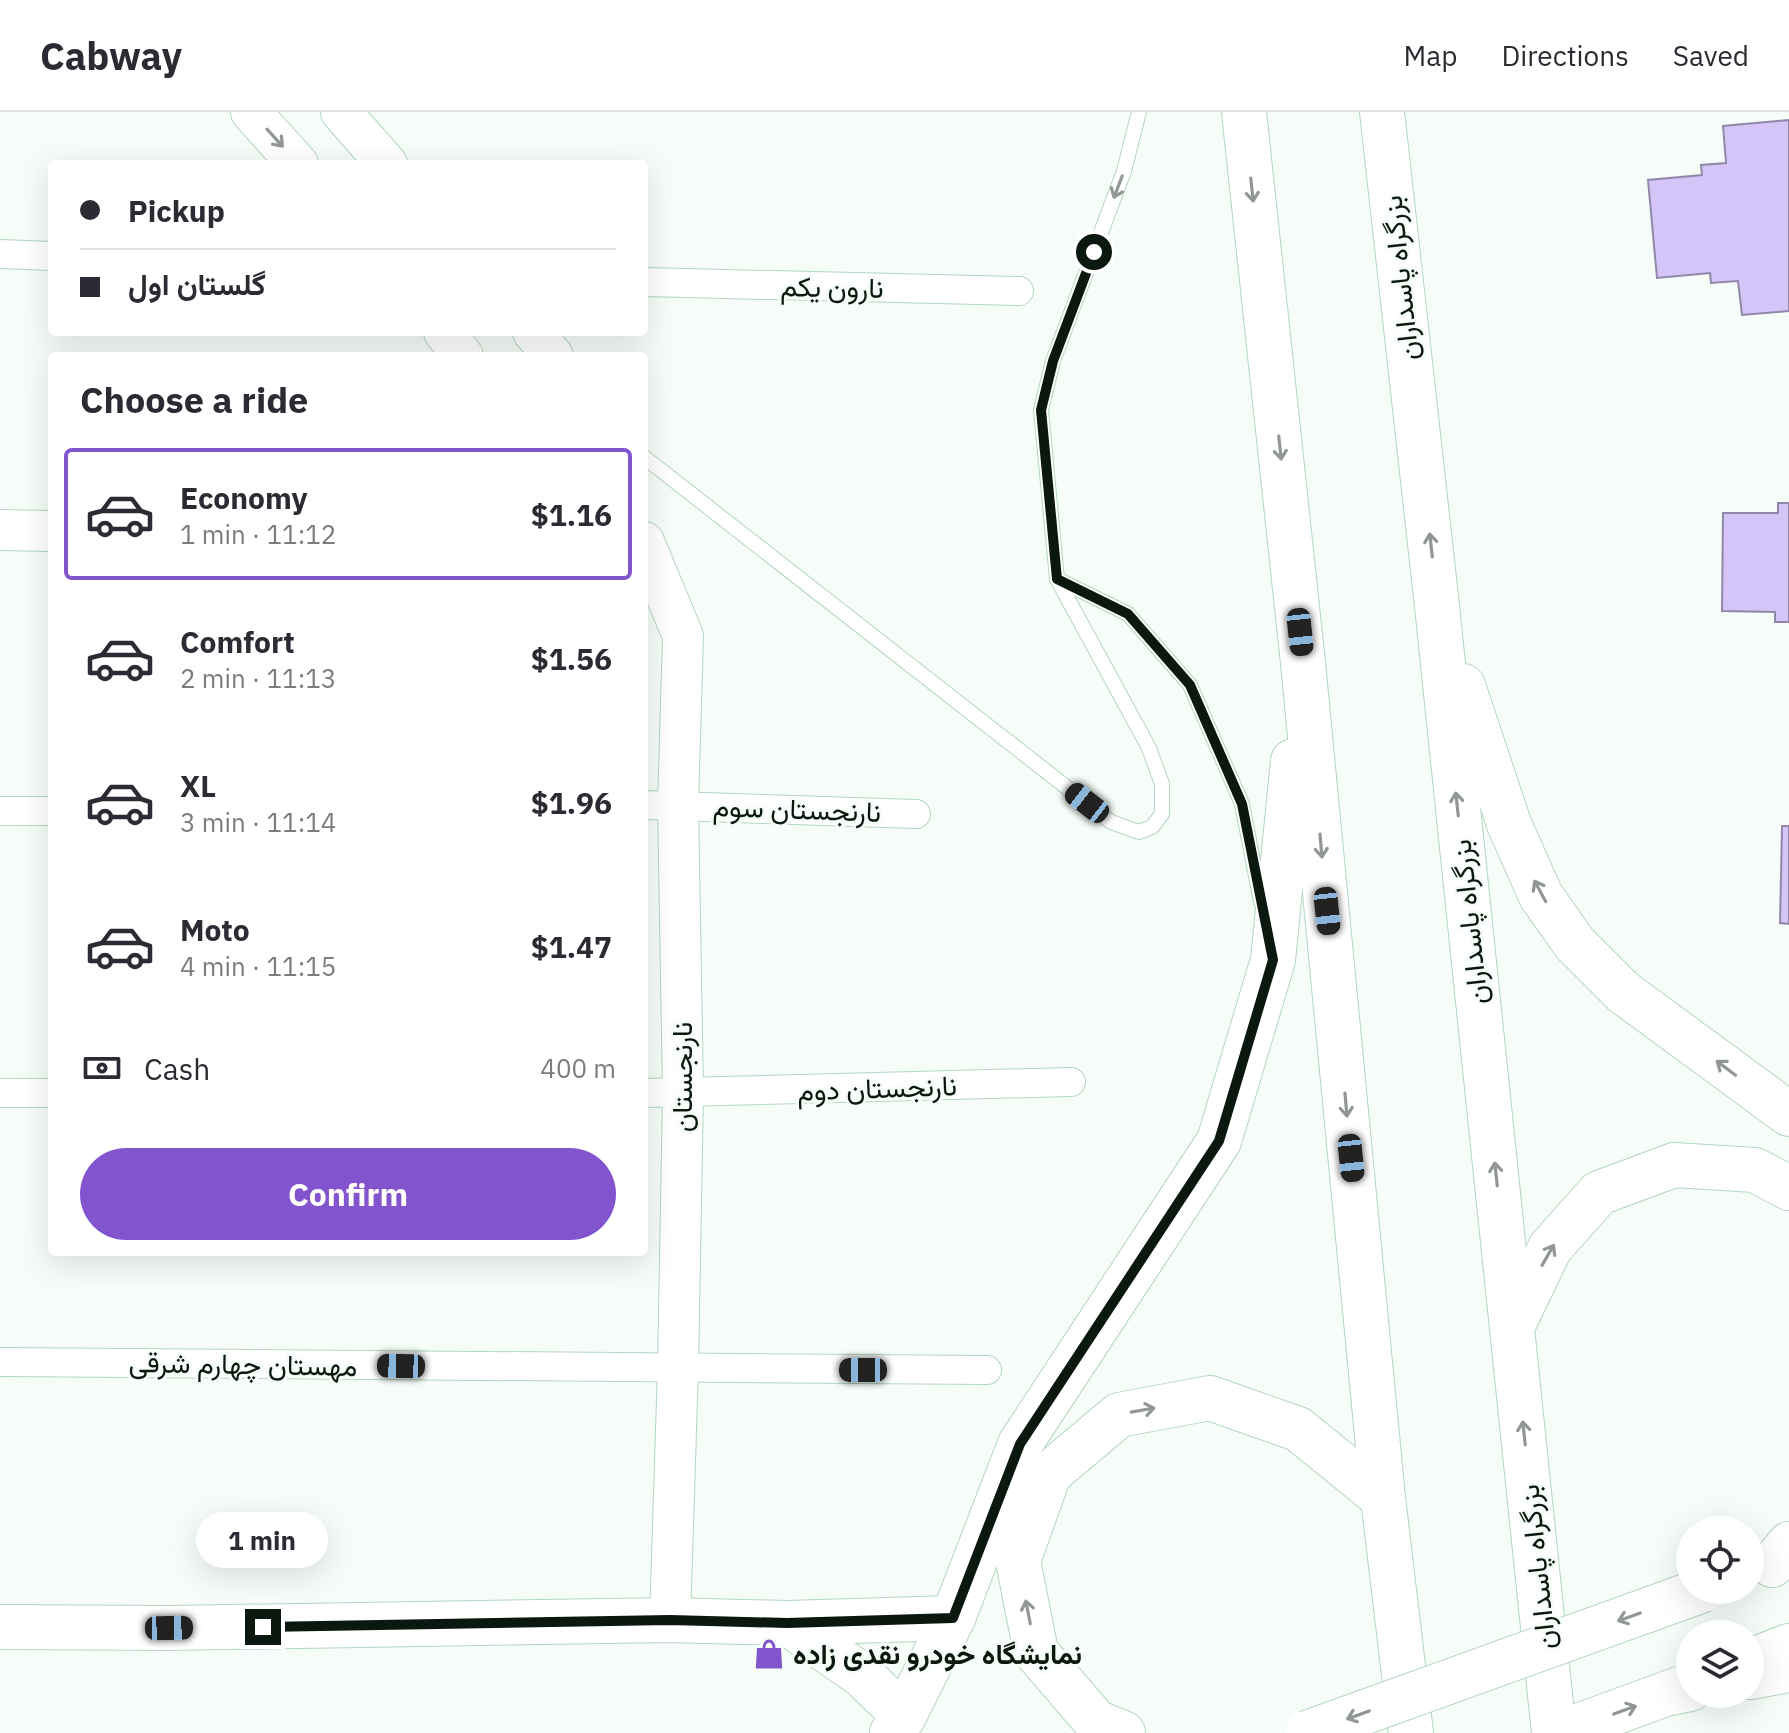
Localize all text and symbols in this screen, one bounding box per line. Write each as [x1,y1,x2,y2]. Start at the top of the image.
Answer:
text: Cabway [40,31,182,80]
text: Map [1403,37,1457,74]
text: Directions [1501,37,1629,74]
text: Saved [1673,37,1749,74]
one-way arrow [265,128,284,148]
one-way arrow [1110,174,1124,199]
one-way arrow [1245,176,1260,202]
text: Pickup [128,191,225,230]
street label: بزرگراه پاسداران [1372,194,1428,362]
route start [1076,234,1112,270]
text: گلستان اول [128,264,266,303]
street label: نارون یکم [780,267,884,307]
text: Choose a ride [80,376,308,423]
one-way arrow [1273,434,1288,461]
icon: car [84,478,156,550]
text: Economy [180,478,308,517]
text: $1.16 [531,495,612,534]
text: 1 min · 11:12 [180,517,336,551]
one-way arrow [1423,532,1438,559]
car [1286,607,1314,657]
icon: car [84,622,156,694]
text: Comfort [180,622,295,661]
text: $1.56 [531,639,612,678]
text: 2 min · 11:13 [180,661,336,695]
icon: car [84,766,156,838]
text: XL [180,766,216,805]
car [1061,779,1113,827]
text: $1.96 [531,783,612,822]
street label: نارنجستان سوم [712,787,882,831]
one-way arrow [1449,791,1464,818]
text: 3 min · 11:14 [180,805,336,839]
one-way arrow [1314,832,1329,859]
street label: بزرگراه پاسداران [1441,838,1497,1006]
one-way arrow [1531,880,1547,903]
car [1313,886,1341,936]
icon: car [84,910,156,982]
text: Moto [180,910,250,949]
text: $1.47 [531,927,612,966]
text: 4 min · 11:15 [180,949,336,983]
street label: نارنجستان [663,1022,700,1132]
icon: cash [80,1046,124,1090]
text: Cash [144,1049,210,1088]
text: 400 m [540,1051,616,1085]
one-way arrow [1716,1059,1738,1076]
street label: نارنجستان دوم [796,1066,958,1110]
one-way arrow [1338,1091,1353,1118]
car [1337,1133,1365,1183]
button: Confirm [80,1148,616,1240]
one-way arrow [1488,1162,1503,1187]
one-way arrow [1540,1244,1556,1267]
street label: مهستان چهارم شرقی [128,1343,358,1385]
car [377,1354,425,1378]
car [839,1358,887,1382]
one-way arrow [1129,1402,1155,1417]
one-way arrow [1516,1420,1531,1446]
street label: بزرگراه پاسداران [1509,1483,1565,1651]
callout: 1 min [197,1511,329,1567]
map controls [1676,1516,1764,1708]
button: locate [1676,1516,1764,1604]
text: 1 min [228,1523,296,1557]
one-way arrow [1020,1600,1035,1625]
route end [245,1609,281,1645]
one-way arrow [1617,1610,1642,1625]
car [145,1616,193,1640]
button: layers [1676,1620,1764,1708]
place label: نمایشگاه خودرو نقدی زاده [793,1635,1082,1672]
shop icon: نمایشگاه خودرو نقدی زاده [752,1637,786,1671]
one-way arrow [1612,1701,1637,1716]
one-way arrow [1346,1708,1371,1723]

